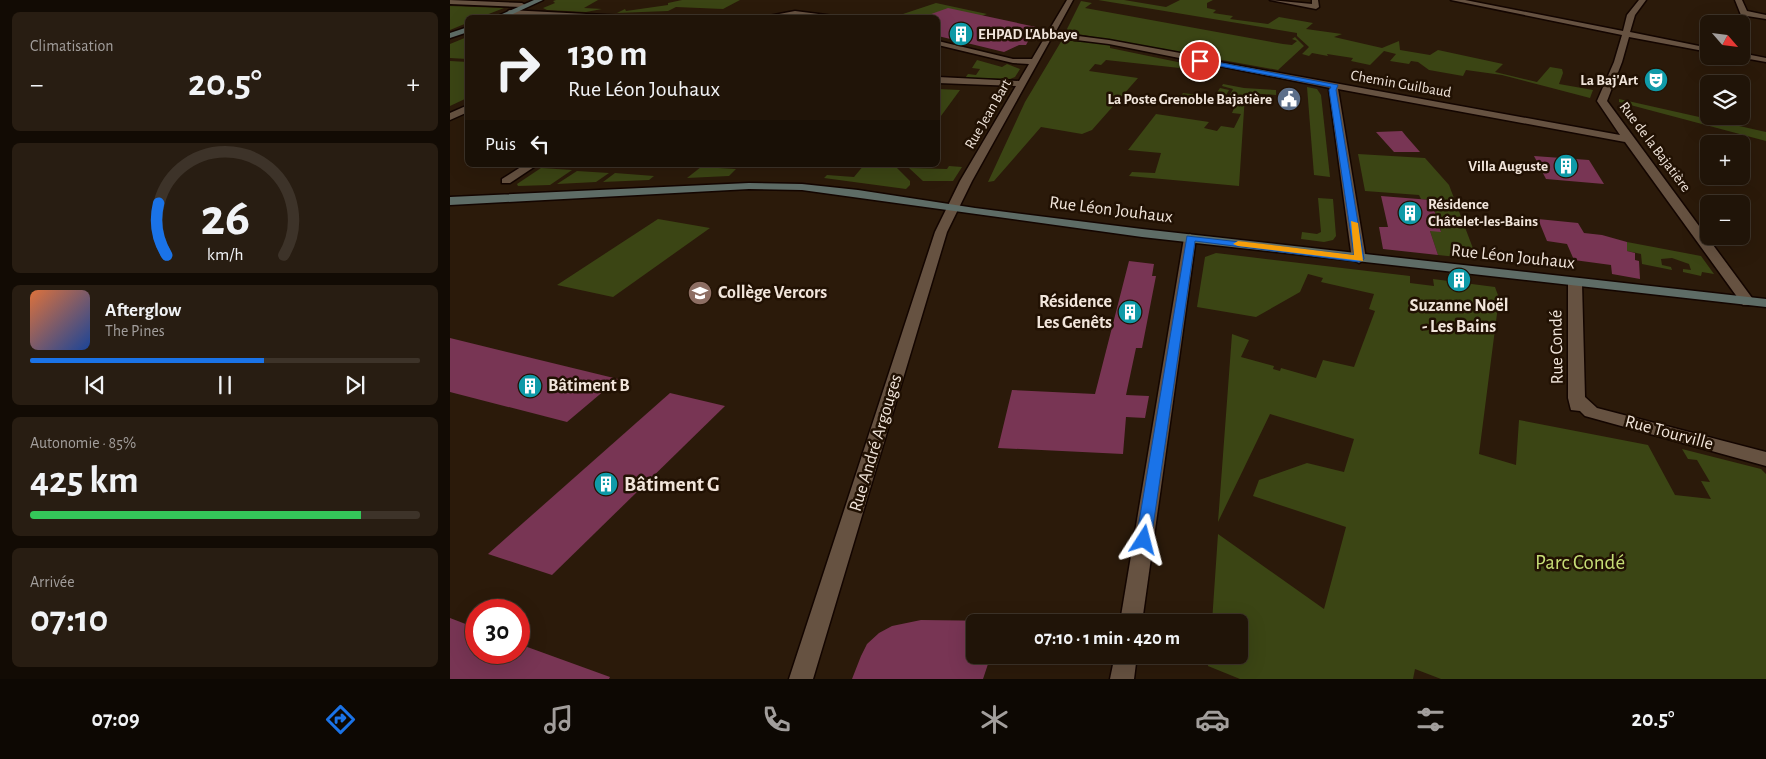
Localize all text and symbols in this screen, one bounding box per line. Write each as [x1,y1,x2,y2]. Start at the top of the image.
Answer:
north arrow [1700,15,1750,65]
map controls [1700,15,1750,245]
building icon: EHPAD L'Abbaye [948,21,974,47]
place label: EHPAD L'Abbaye [978,27,1078,42]
icon: right [485,35,550,100]
text: 130 m [568,37,647,72]
text: Climatisation [30,38,114,54]
pin [1179,40,1221,82]
icon: arrive [1186,47,1214,75]
text: 20.5° [188,65,262,103]
theatre icon: La Baj'Art [1643,67,1669,93]
street label: Chemin Guilbaud [1349,68,1453,100]
text: − [30,71,43,99]
text: + [407,71,420,99]
place label: La Baj'Art [1580,73,1638,88]
button: layers [1700,75,1750,125]
street label: Rue Jean Bart [962,76,1014,151]
text: Rue Léon Jouhaux [568,78,720,100]
public building icon: La Poste Grenoble Bajatière [1276,86,1302,112]
place label: La Poste Grenoble Bajatière [1108,92,1272,107]
street label: Rue de la Bajatière [1616,99,1694,195]
icon: left [526,130,554,158]
text: Puis [485,135,516,154]
button: + [1700,135,1750,185]
building icon: Villa Auguste [1553,153,1579,179]
place label: Villa Auguste [1468,159,1548,174]
text: 26 [200,192,250,244]
street label: Rue Léon Jouhaux [1048,193,1174,227]
button: − [1700,195,1750,245]
place label: Résidence Châtelet-les-Bains [1428,197,1538,229]
building icon: Résidence Châtelet-les-Bains [1397,200,1423,226]
street label: Rue Léon Jouhaux [1450,242,1576,272]
text: km/h [207,246,243,264]
building icon: Suzanne Noël - Les Bains [1446,267,1472,293]
school or university icon: Collège Vercors [687,280,713,306]
place label: Collège Vercors [718,284,827,302]
place label: Résidence Les Genêts [1036,293,1112,332]
place label: Suzanne Noël - Les Bains [1410,297,1508,336]
building icon: Résidence Les Genêts [1117,299,1143,325]
text: Afterglow [105,301,181,320]
street label: Rue Condé [1547,310,1567,384]
text: The Pines [105,323,165,339]
icon: previous [81,371,109,399]
icon: pause [211,371,239,399]
icon: next [341,371,369,399]
street label: Rue André Argouges [847,372,905,514]
building icon: Bâtiment B [517,373,543,399]
place label: Bâtiment B [548,377,630,395]
street label: Rue Tourville [1623,413,1715,453]
text: Autonomie · 85% [30,435,136,451]
text: 425 km [30,462,139,500]
building icon: Bâtiment G [593,471,619,497]
place label: Bâtiment G [624,474,720,495]
position arrow [1117,513,1169,565]
park label: Parc Condé [1535,552,1625,573]
text: Arrivée [30,574,75,590]
speed limit sign: 30 [465,599,530,664]
text: 07:10 [30,601,108,639]
text: 07:10 · 1 min · 420 m [1034,629,1180,648]
icon: directions [323,702,358,737]
icon: music [541,702,576,737]
icon: phone [759,702,794,737]
icon: climate [977,702,1012,737]
icon: car [1195,702,1230,737]
icon: filters [1413,702,1448,737]
text: 07:09 [92,708,140,730]
text: 20.5° [1632,708,1674,730]

